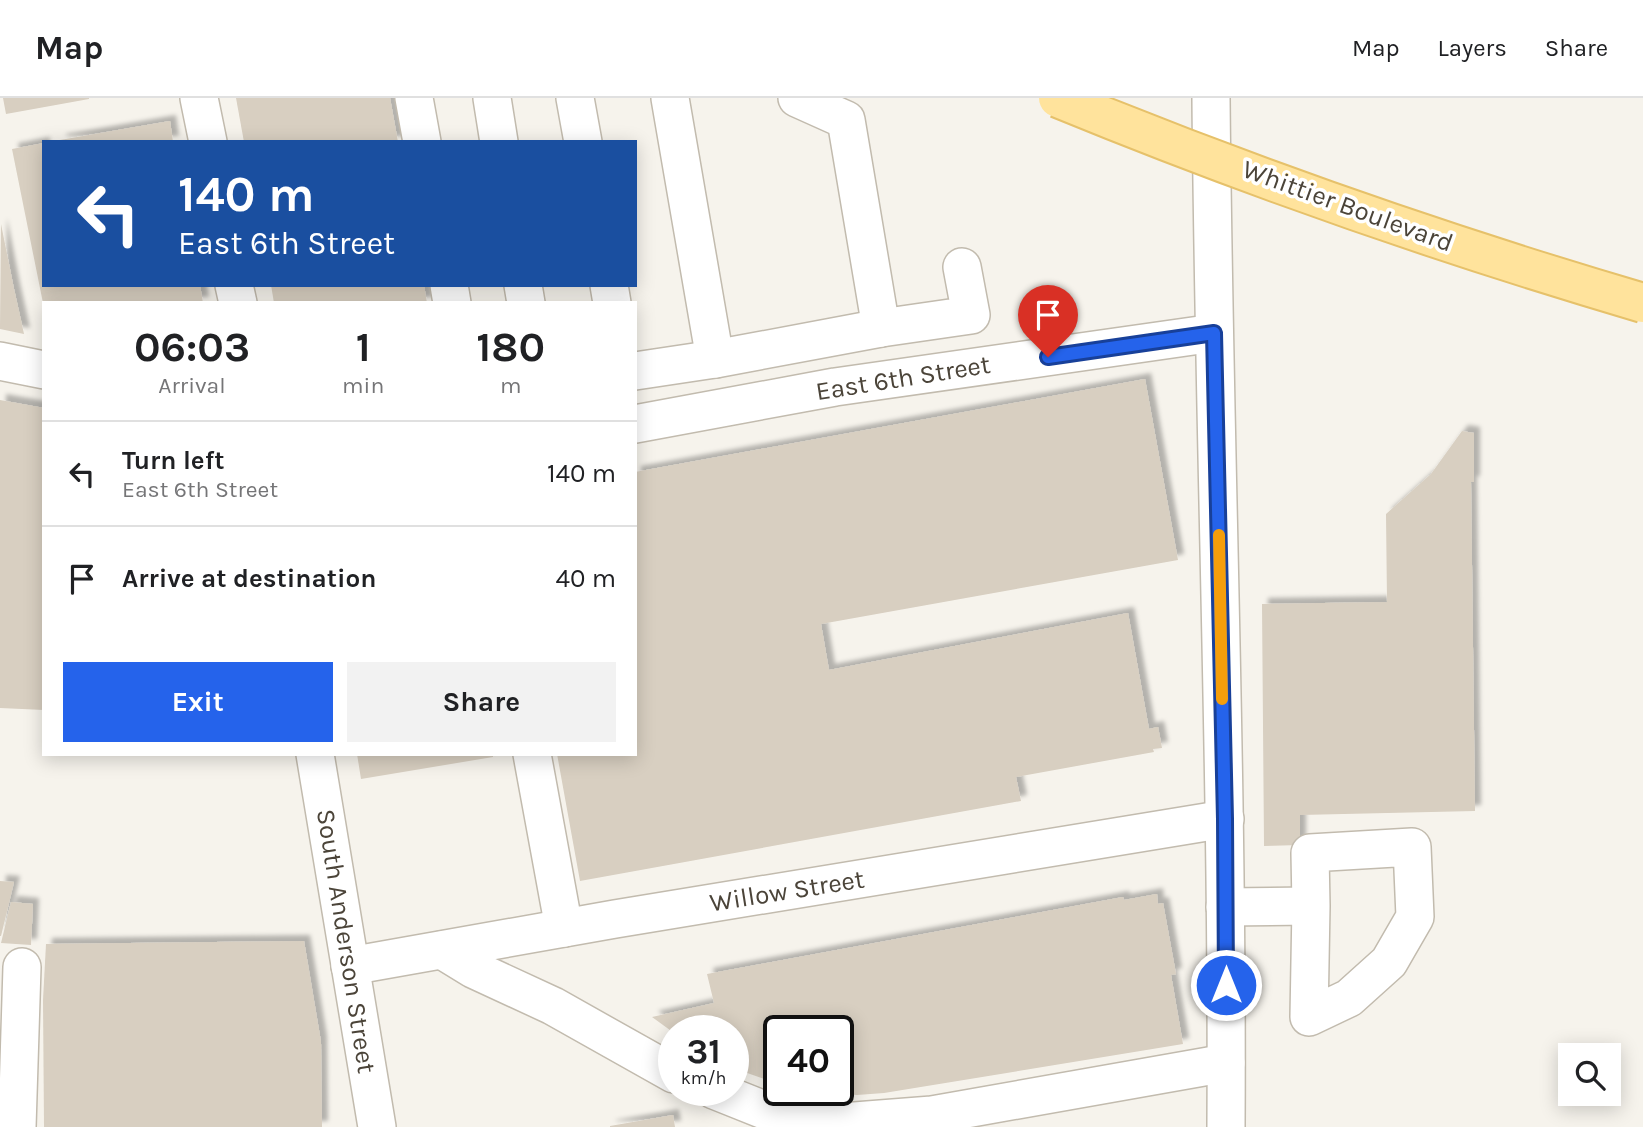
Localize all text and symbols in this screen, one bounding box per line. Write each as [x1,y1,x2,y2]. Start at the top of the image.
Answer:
text: Map [35,29,103,67]
text: Map [1352,34,1400,62]
text: Layers [1438,34,1507,62]
text: Share [1545,34,1608,62]
street label: Whittier Boulevard [1238,153,1458,259]
text: 140 m [178,166,315,223]
icon: left [63,168,154,259]
text: East 6th Street [178,225,395,262]
pin [1018,285,1078,357]
icon: arrive [1029,296,1067,334]
text: 06:03 [134,322,250,372]
text: 1 [356,322,371,372]
text: 180 [476,322,545,372]
street label: East 6th Street [813,349,993,407]
text: Arrival [158,372,226,399]
text: min [342,372,384,399]
text: m [500,372,521,399]
text: Turn left [122,445,224,476]
icon: left [63,455,101,493]
text: 140 m [547,458,616,489]
text: East 6th Street [122,476,278,503]
icon: arrive [63,560,101,598]
text: Arrive at destination [122,563,376,594]
text: 40 m [556,563,616,594]
button: Exit [63,662,333,742]
button: Share [347,662,616,742]
street label: South Anderson Street [310,807,382,1076]
street label: Willow Street [707,863,867,919]
position arrow [1189,948,1263,1022]
speed limit sign: 40 [763,1015,854,1106]
text: 31 [686,1031,721,1072]
map controls [1558,1043,1621,1106]
button: search [1558,1043,1621,1106]
text: km/h [681,1067,726,1089]

